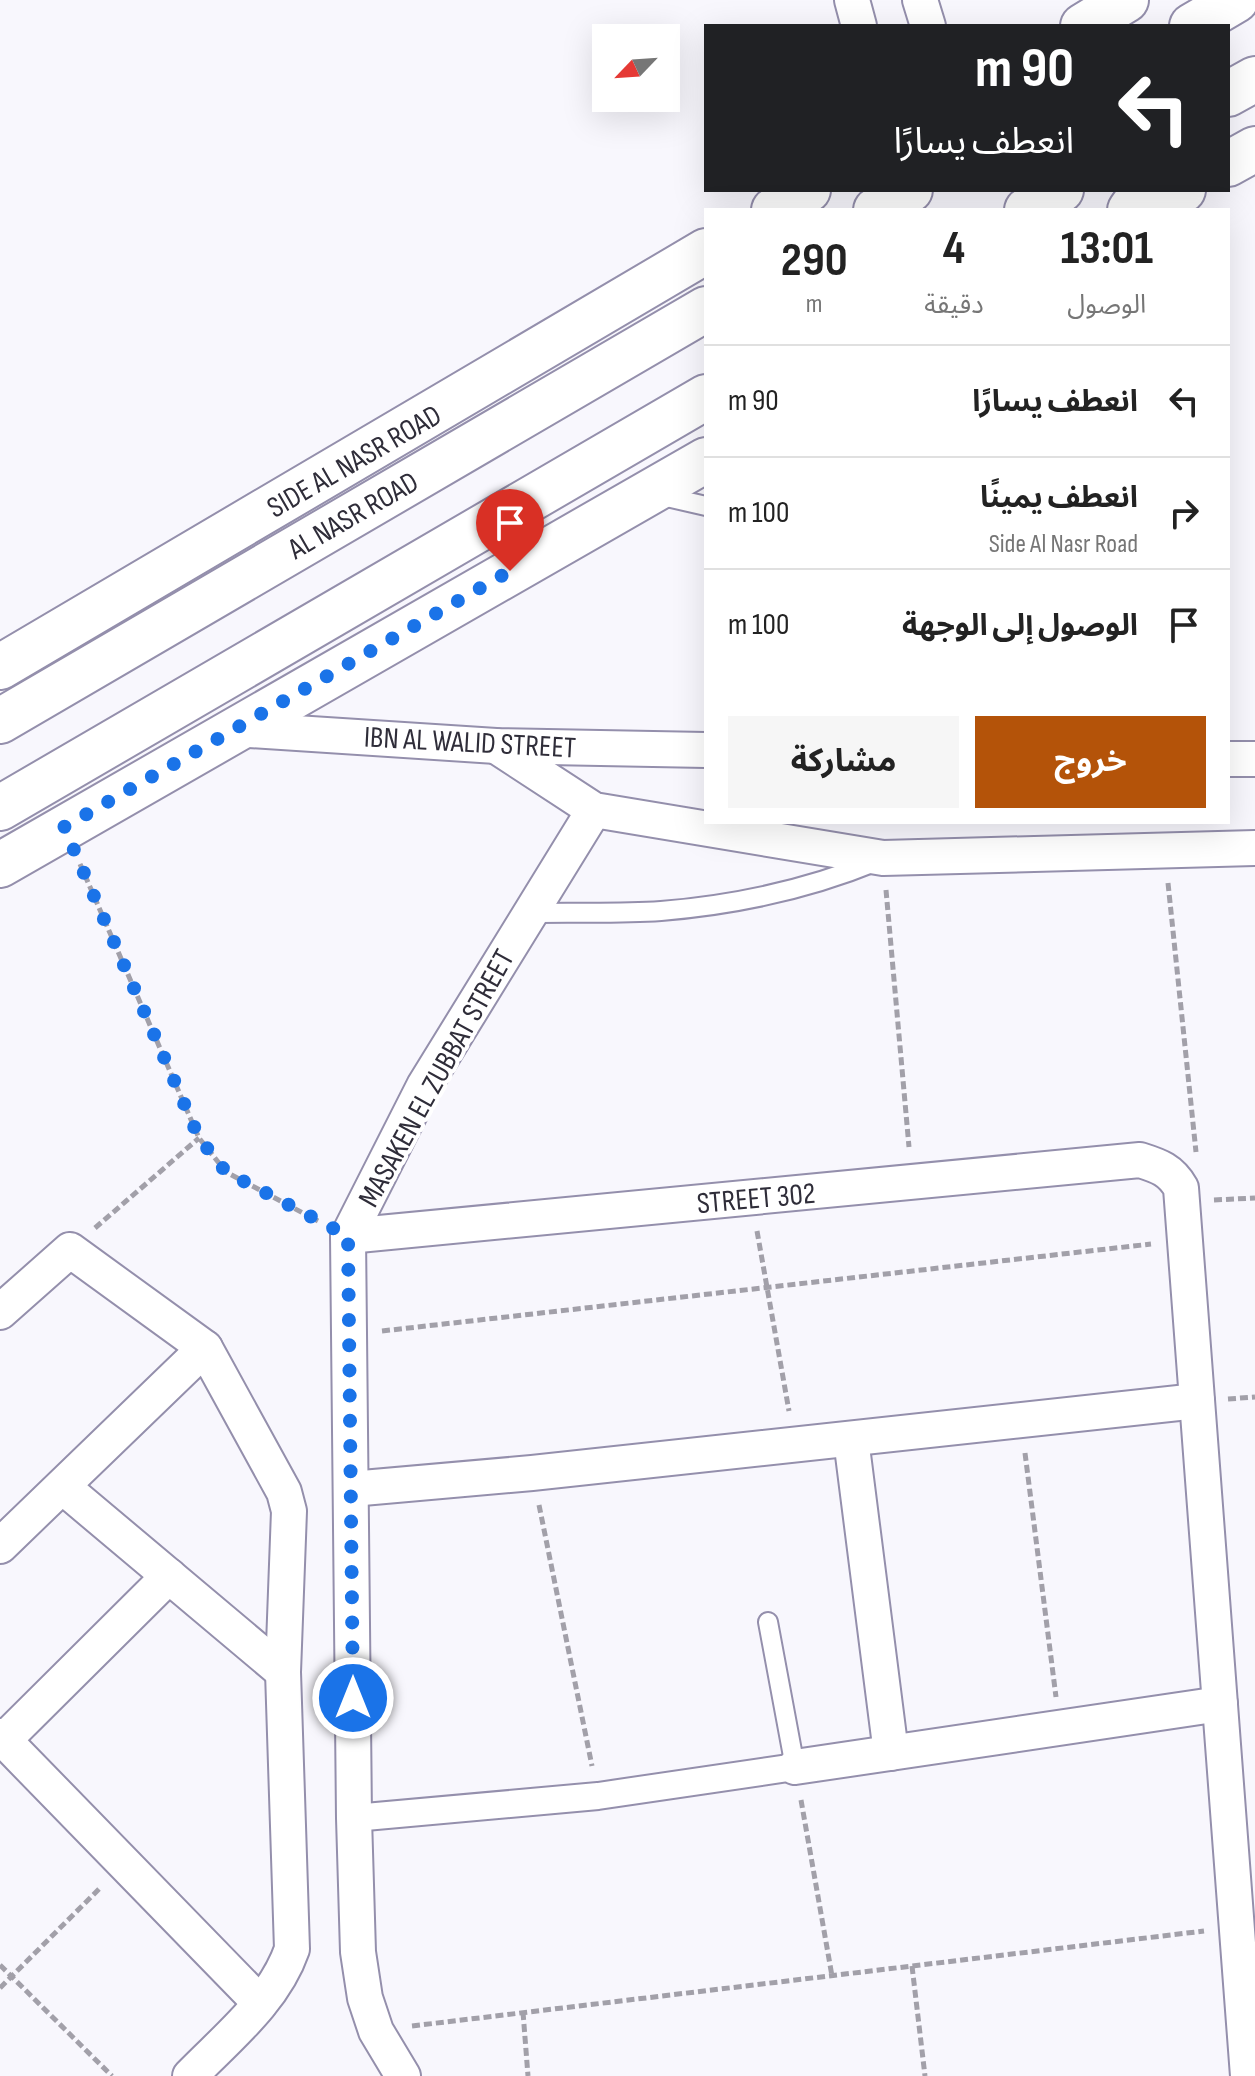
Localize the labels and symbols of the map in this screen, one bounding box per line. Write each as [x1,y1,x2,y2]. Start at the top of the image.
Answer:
north arrow [592,24,680,112]
street label: SIDE AL NASR ROAD [261,397,447,525]
street label: AL NASR ROAD [282,463,424,567]
pin [476,489,544,571]
street label: IBN AL WALID STREET [363,719,577,767]
street label: MASAKEN EL ZUBBAT STREET [351,944,523,1213]
street label: STREET 302 [695,1176,817,1222]
position arrow [311,1656,395,1740]

